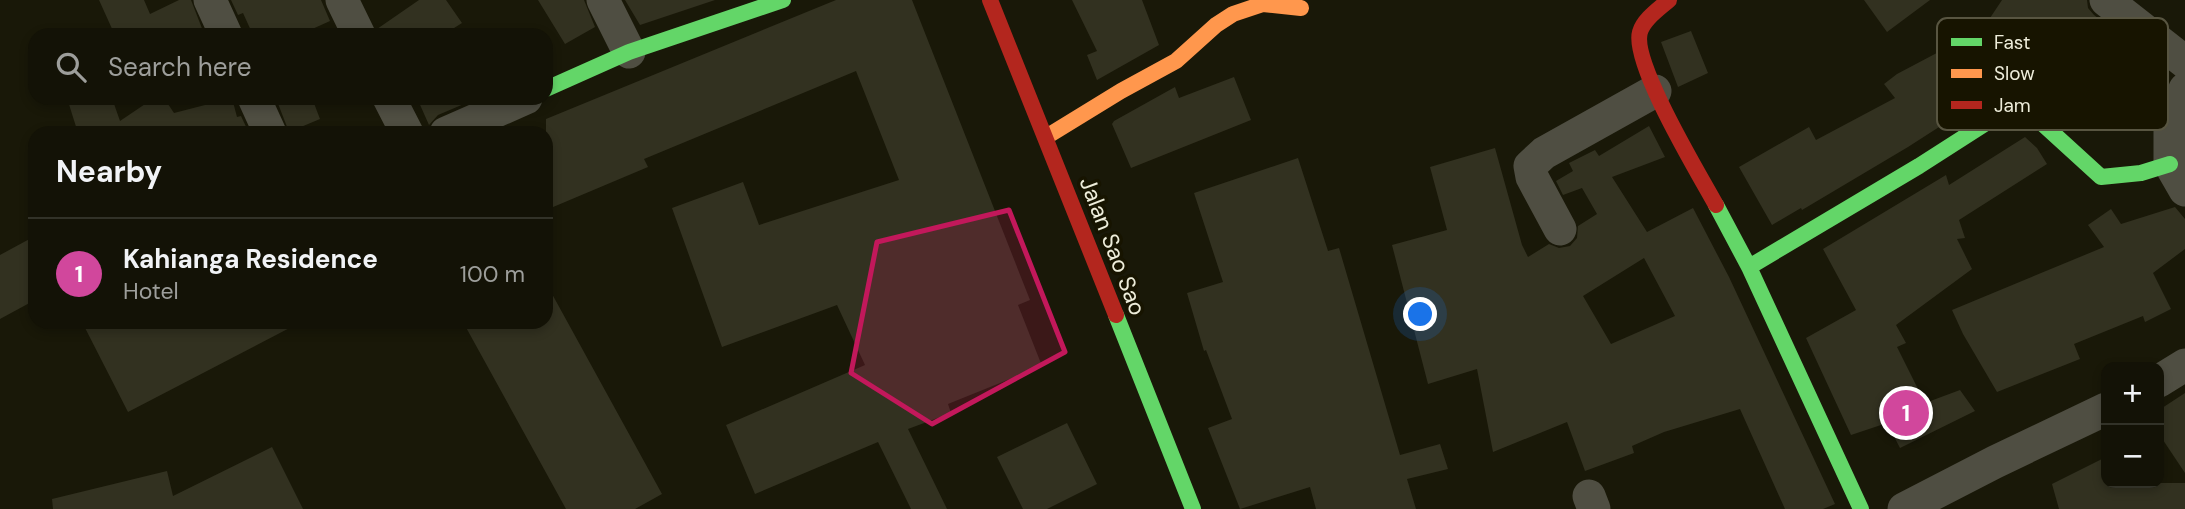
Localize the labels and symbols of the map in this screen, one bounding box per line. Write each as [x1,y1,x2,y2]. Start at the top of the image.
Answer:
legend [1937,18,2168,130]
text: Fast [1994,30,2030,55]
text: Slow [1994,61,2035,86]
text: Jam [1994,93,2031,118]
street label: Jalan Sao Sao [1073,172,1153,320]
your location [1403,297,1437,331]
pin: 1 [1883,387,1929,439]

